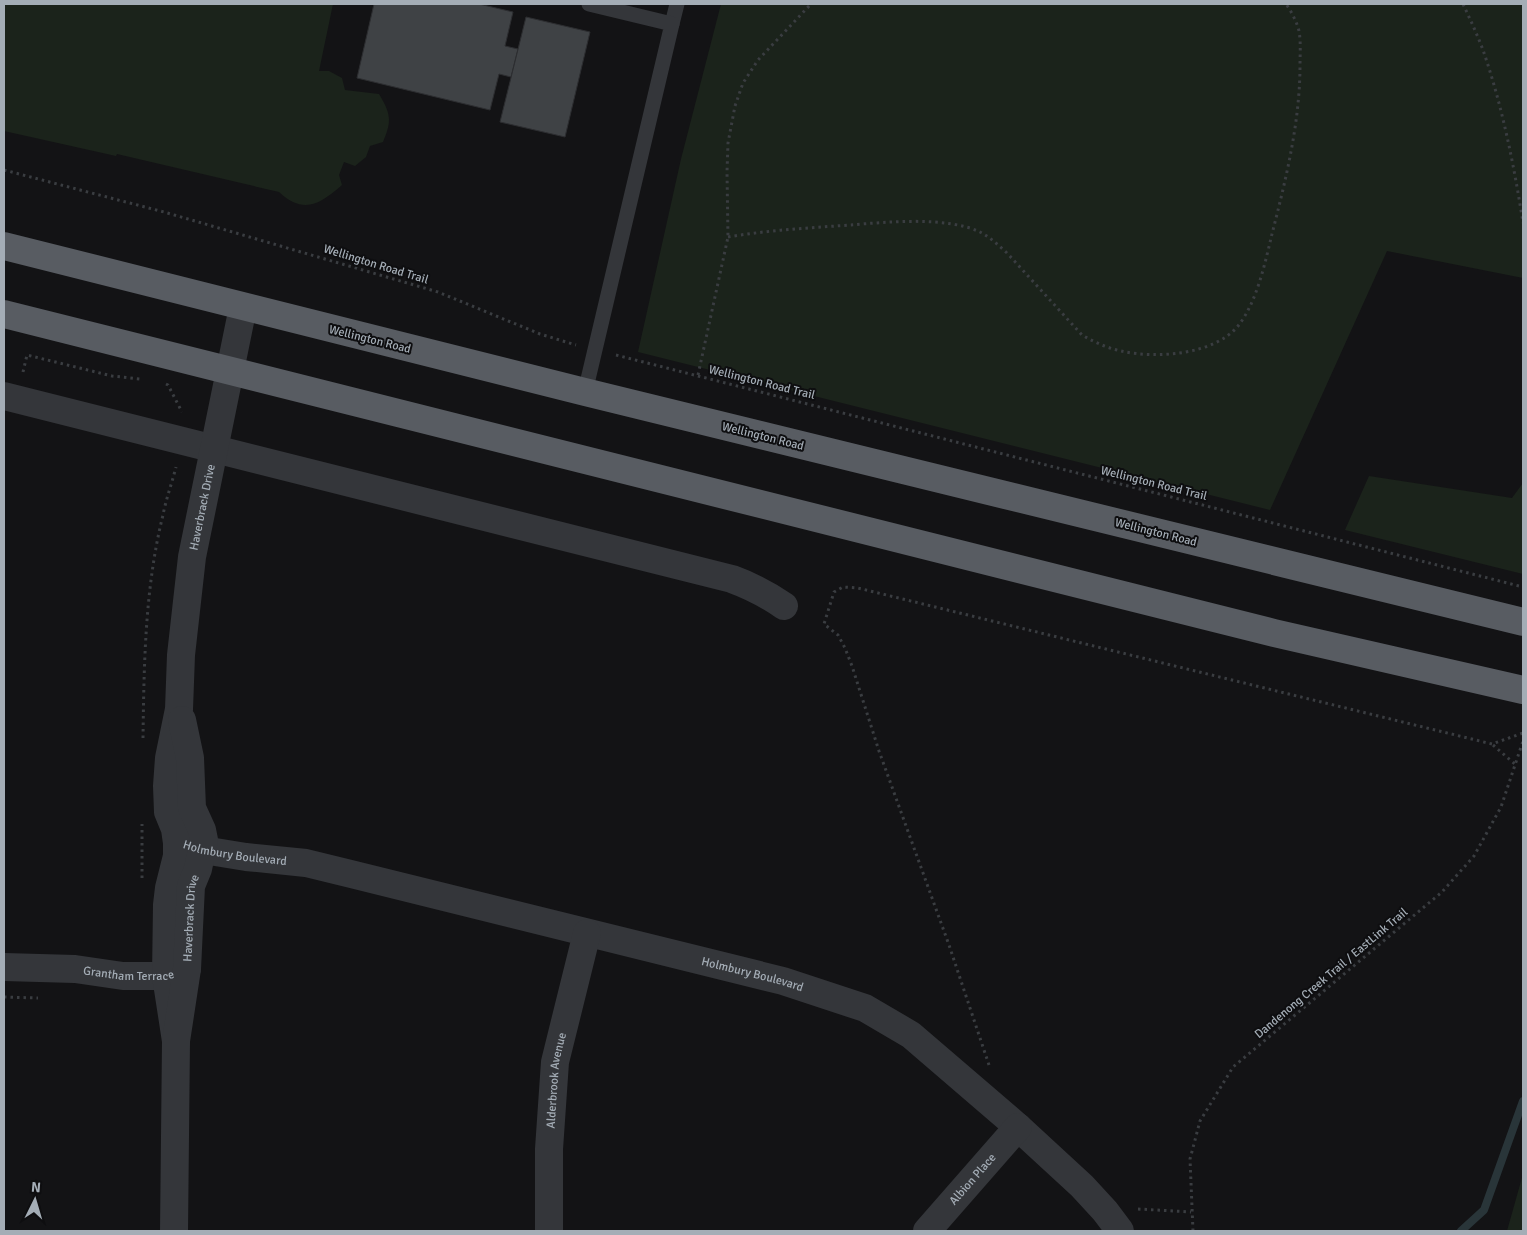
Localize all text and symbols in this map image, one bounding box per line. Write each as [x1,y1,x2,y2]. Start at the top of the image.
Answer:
street label: Wellington Road Trail [321,241,431,288]
street label: Wellington Road [327,322,412,357]
street label: Wellington Road Trail [707,362,817,403]
street label: Wellington Road [720,419,805,454]
street label: Haverbrack Drive [187,463,219,552]
street label: Wellington Road Trail [1099,463,1209,504]
street label: Wellington Road [1113,515,1198,550]
street label: Holmbury Boulevard [181,837,287,869]
street label: Haverbrack Drive [180,872,203,962]
street label: Dandenong Creek Trail / EastLink Trail [1252,905,1411,1042]
street label: Holmbury Boulevard [700,954,805,995]
street label: Grantham Terrace [82,963,176,984]
street label: Alderbrook Avenue [543,1031,570,1129]
street label: Albion Place [946,1150,999,1208]
north arrow [10,1175,60,1225]
text: N [30,1179,42,1196]

